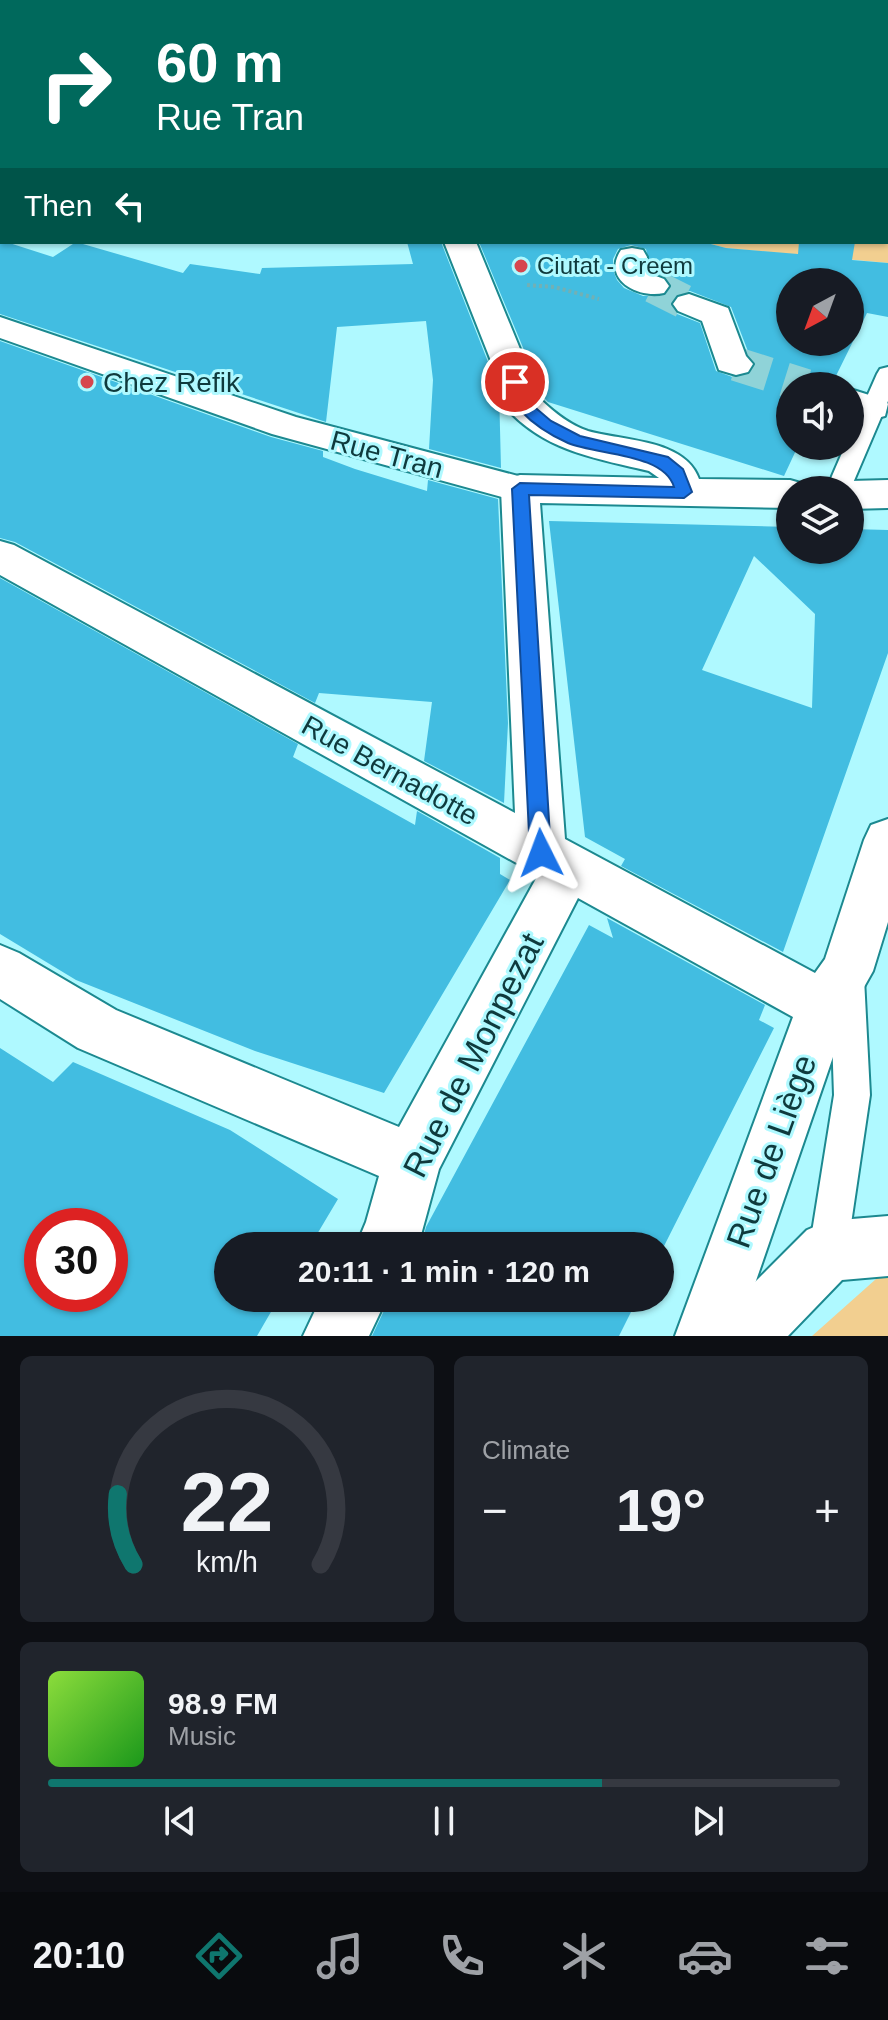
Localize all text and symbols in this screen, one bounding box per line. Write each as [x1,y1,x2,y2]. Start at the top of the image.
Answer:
text: 60 m [156,31,284,94]
icon: right [24,32,128,136]
text: Rue Tran [156,97,304,138]
icon: left [108,184,152,228]
text: Then [24,189,92,222]
place label: Ciutat - Creem [537,252,693,279]
marker: Ciutat - Creem [512,257,530,275]
north arrow [776,268,864,356]
map controls [776,268,864,564]
pin [481,348,549,416]
icon: arrive [493,360,537,404]
place label: Chez Refik [103,367,241,398]
button: sound [776,372,864,460]
marker: Chez Refik [78,373,96,391]
street label: Rue Tran [327,425,447,484]
button: layers [776,476,864,564]
street label: Rue Bernadotte [296,709,483,832]
position arrow [499,811,583,895]
street label: Rue de Monpezat [395,926,551,1183]
street label: Rue de Liège [719,1049,823,1253]
speed limit sign: 30 [24,1208,128,1312]
text: 20:11 · 1 min · 120 m [298,1255,590,1288]
text: Climate [482,1435,570,1465]
text: 22 [181,1456,273,1549]
text: 19° [616,1477,706,1544]
text: − [482,1486,508,1535]
text: + [814,1486,840,1535]
text: km/h [196,1546,258,1578]
text: 98.9 FM [168,1687,278,1720]
text: Music [168,1721,236,1751]
icon: previous [158,1799,202,1843]
icon: pause [422,1799,466,1843]
icon: next [686,1799,730,1843]
icon: directions [191,1928,247,1984]
icon: music [312,1928,368,1984]
icon: phone [434,1928,490,1984]
icon: climate [556,1928,612,1984]
icon: car [677,1928,733,1984]
icon: filters [799,1928,855,1984]
text: 20:10 [33,1935,125,1976]

